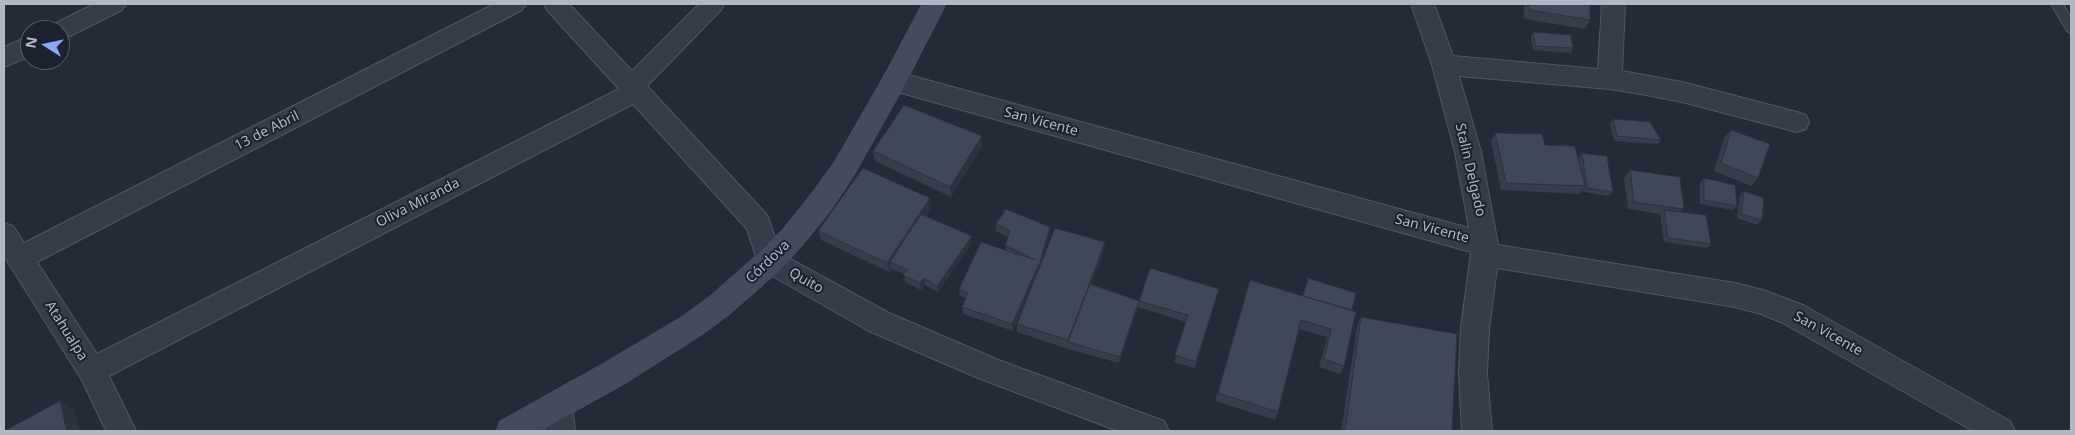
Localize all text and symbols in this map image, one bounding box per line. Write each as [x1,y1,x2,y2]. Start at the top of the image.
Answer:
north arrow [20,20,70,70]
text: N [20,35,41,50]
street label: San Vicente [1002,104,1080,140]
street label: 13 de Abril [232,108,302,154]
street label: Stalin Delgado [1451,122,1489,218]
street label: Oliva Miranda [373,175,463,231]
street label: San Vicente [1393,211,1471,247]
street label: Córdova [743,237,793,287]
street label: Quito [786,265,826,297]
street label: Atahualpa [41,298,91,364]
street label: San Vicente [1791,308,1865,360]

